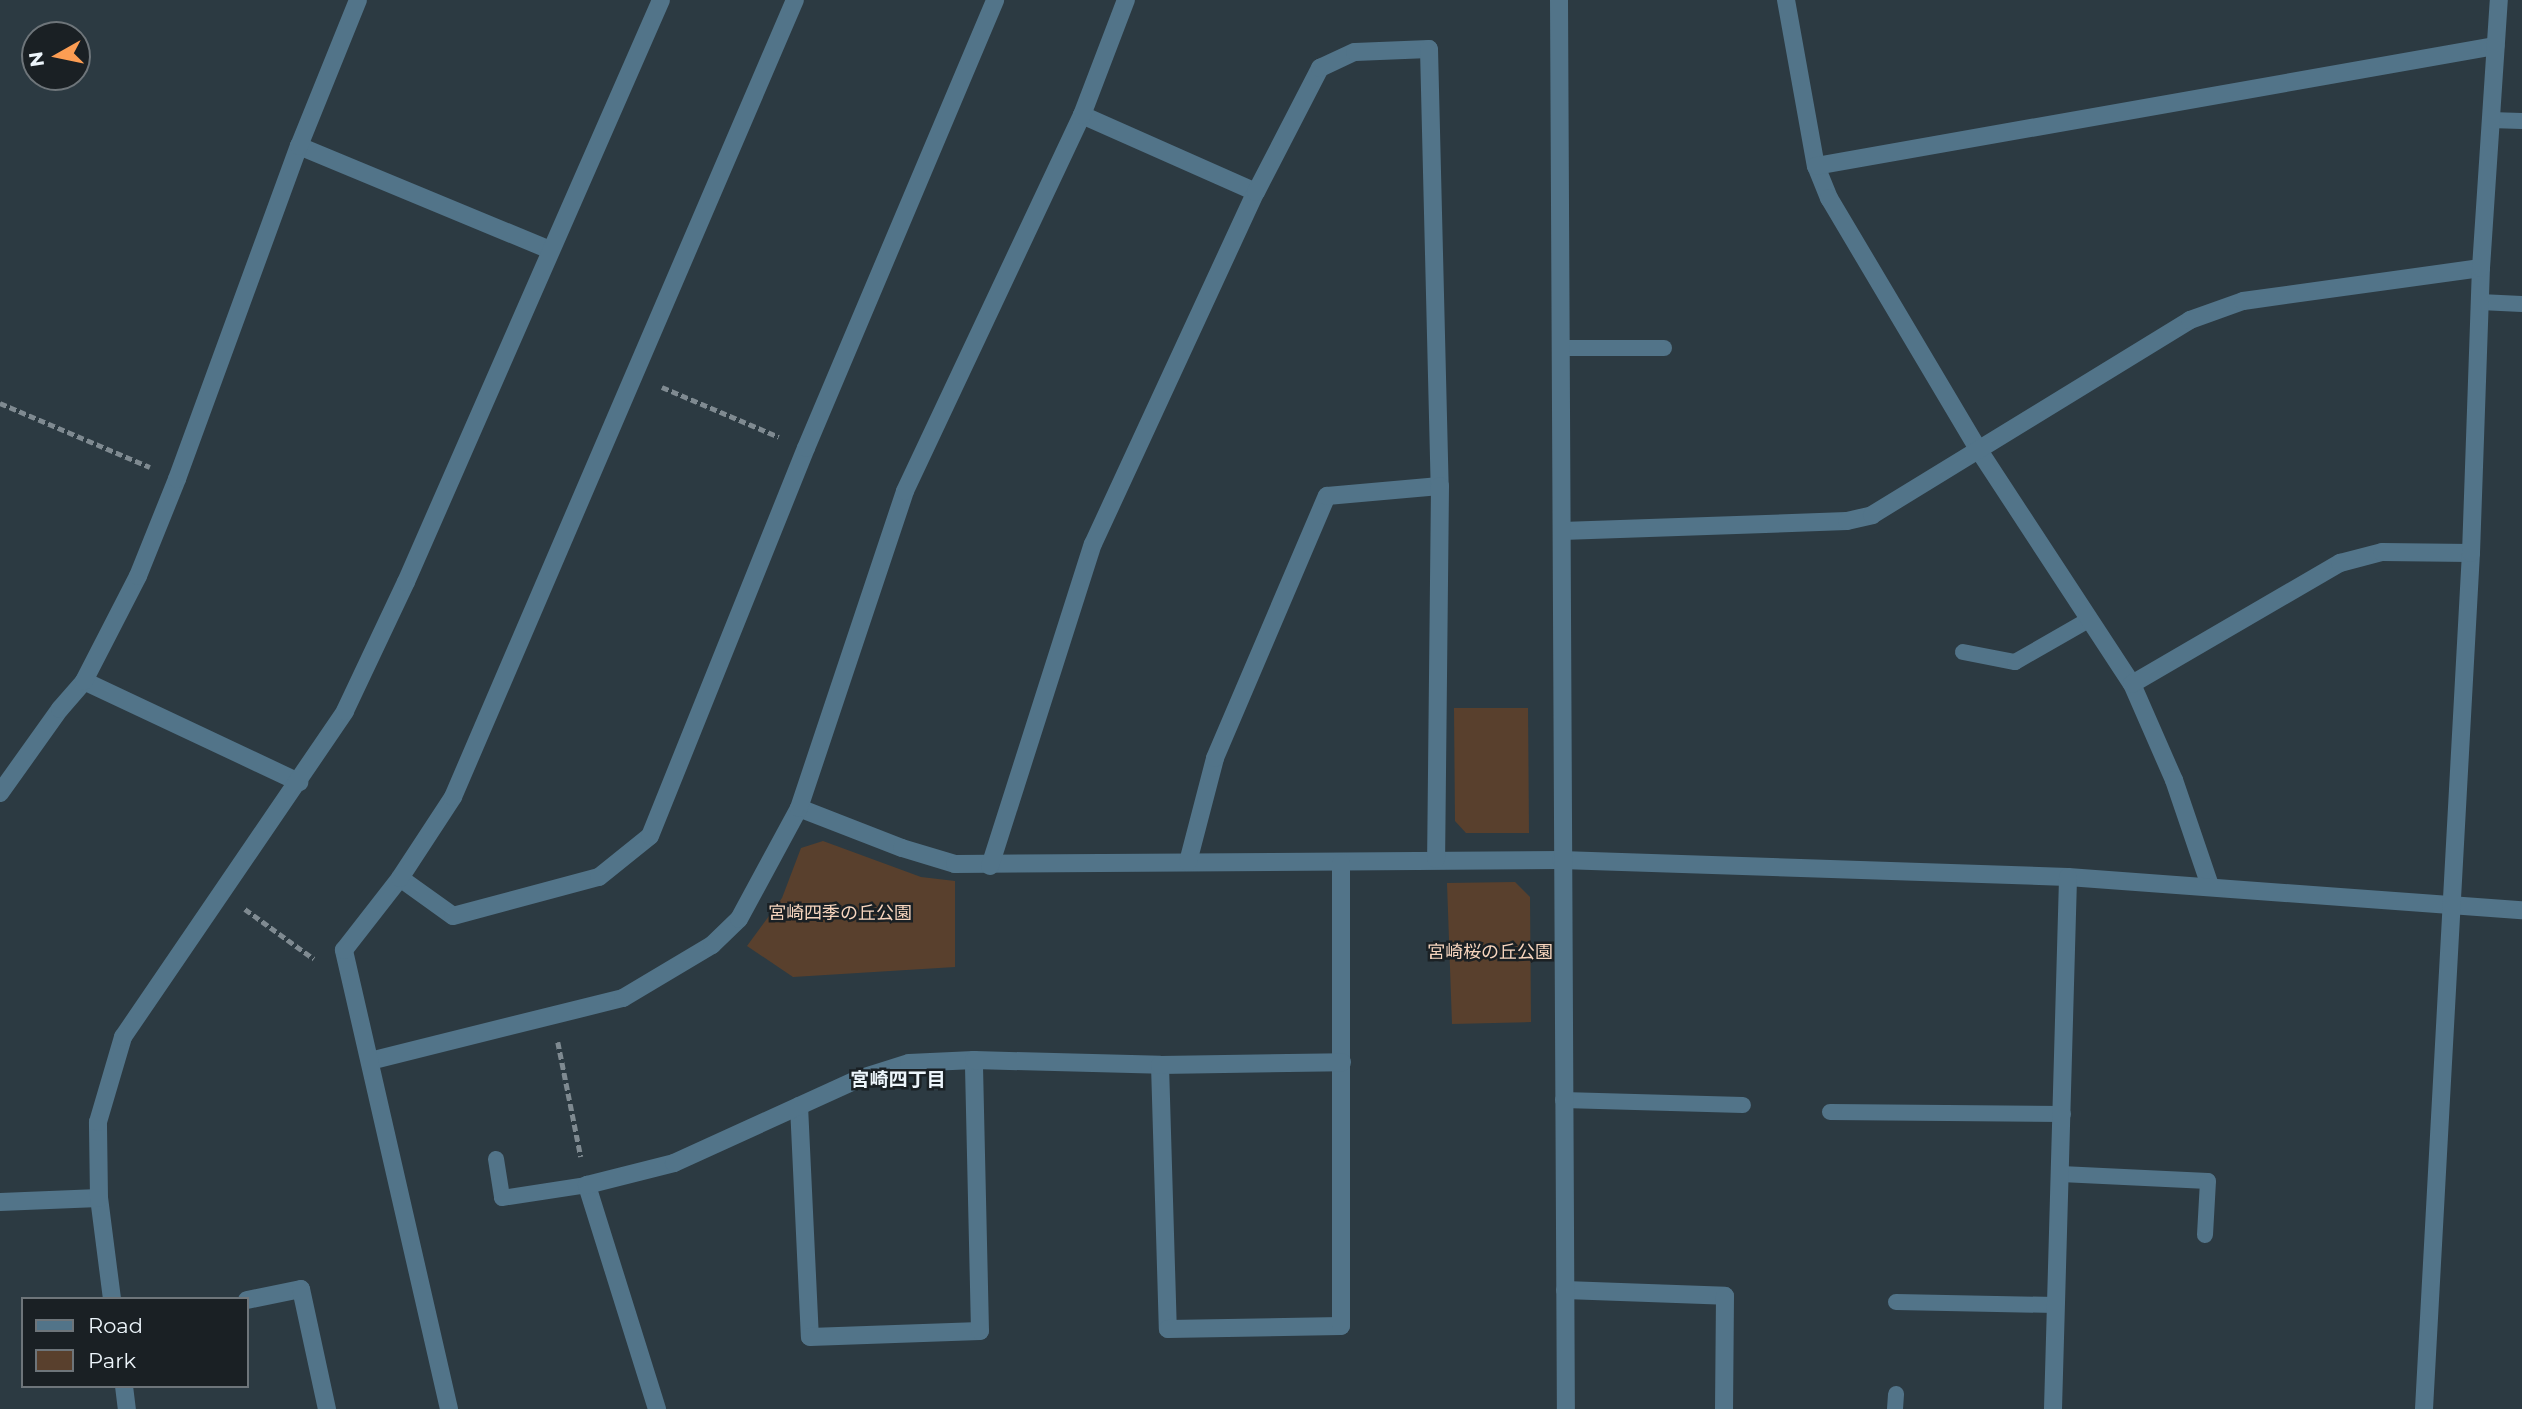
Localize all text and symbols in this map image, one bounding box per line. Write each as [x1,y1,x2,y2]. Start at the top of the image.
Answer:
north arrow [21,21,91,91]
text: N [24,50,49,68]
park label: 宮崎四季の丘公園 [768,902,912,924]
park label: 宮崎桜の丘公園 [1427,941,1553,963]
district label: 宮崎四丁目 [851,1069,945,1091]
legend [21,1297,248,1388]
text: Road [88,1313,143,1338]
text: Park [88,1348,136,1373]

